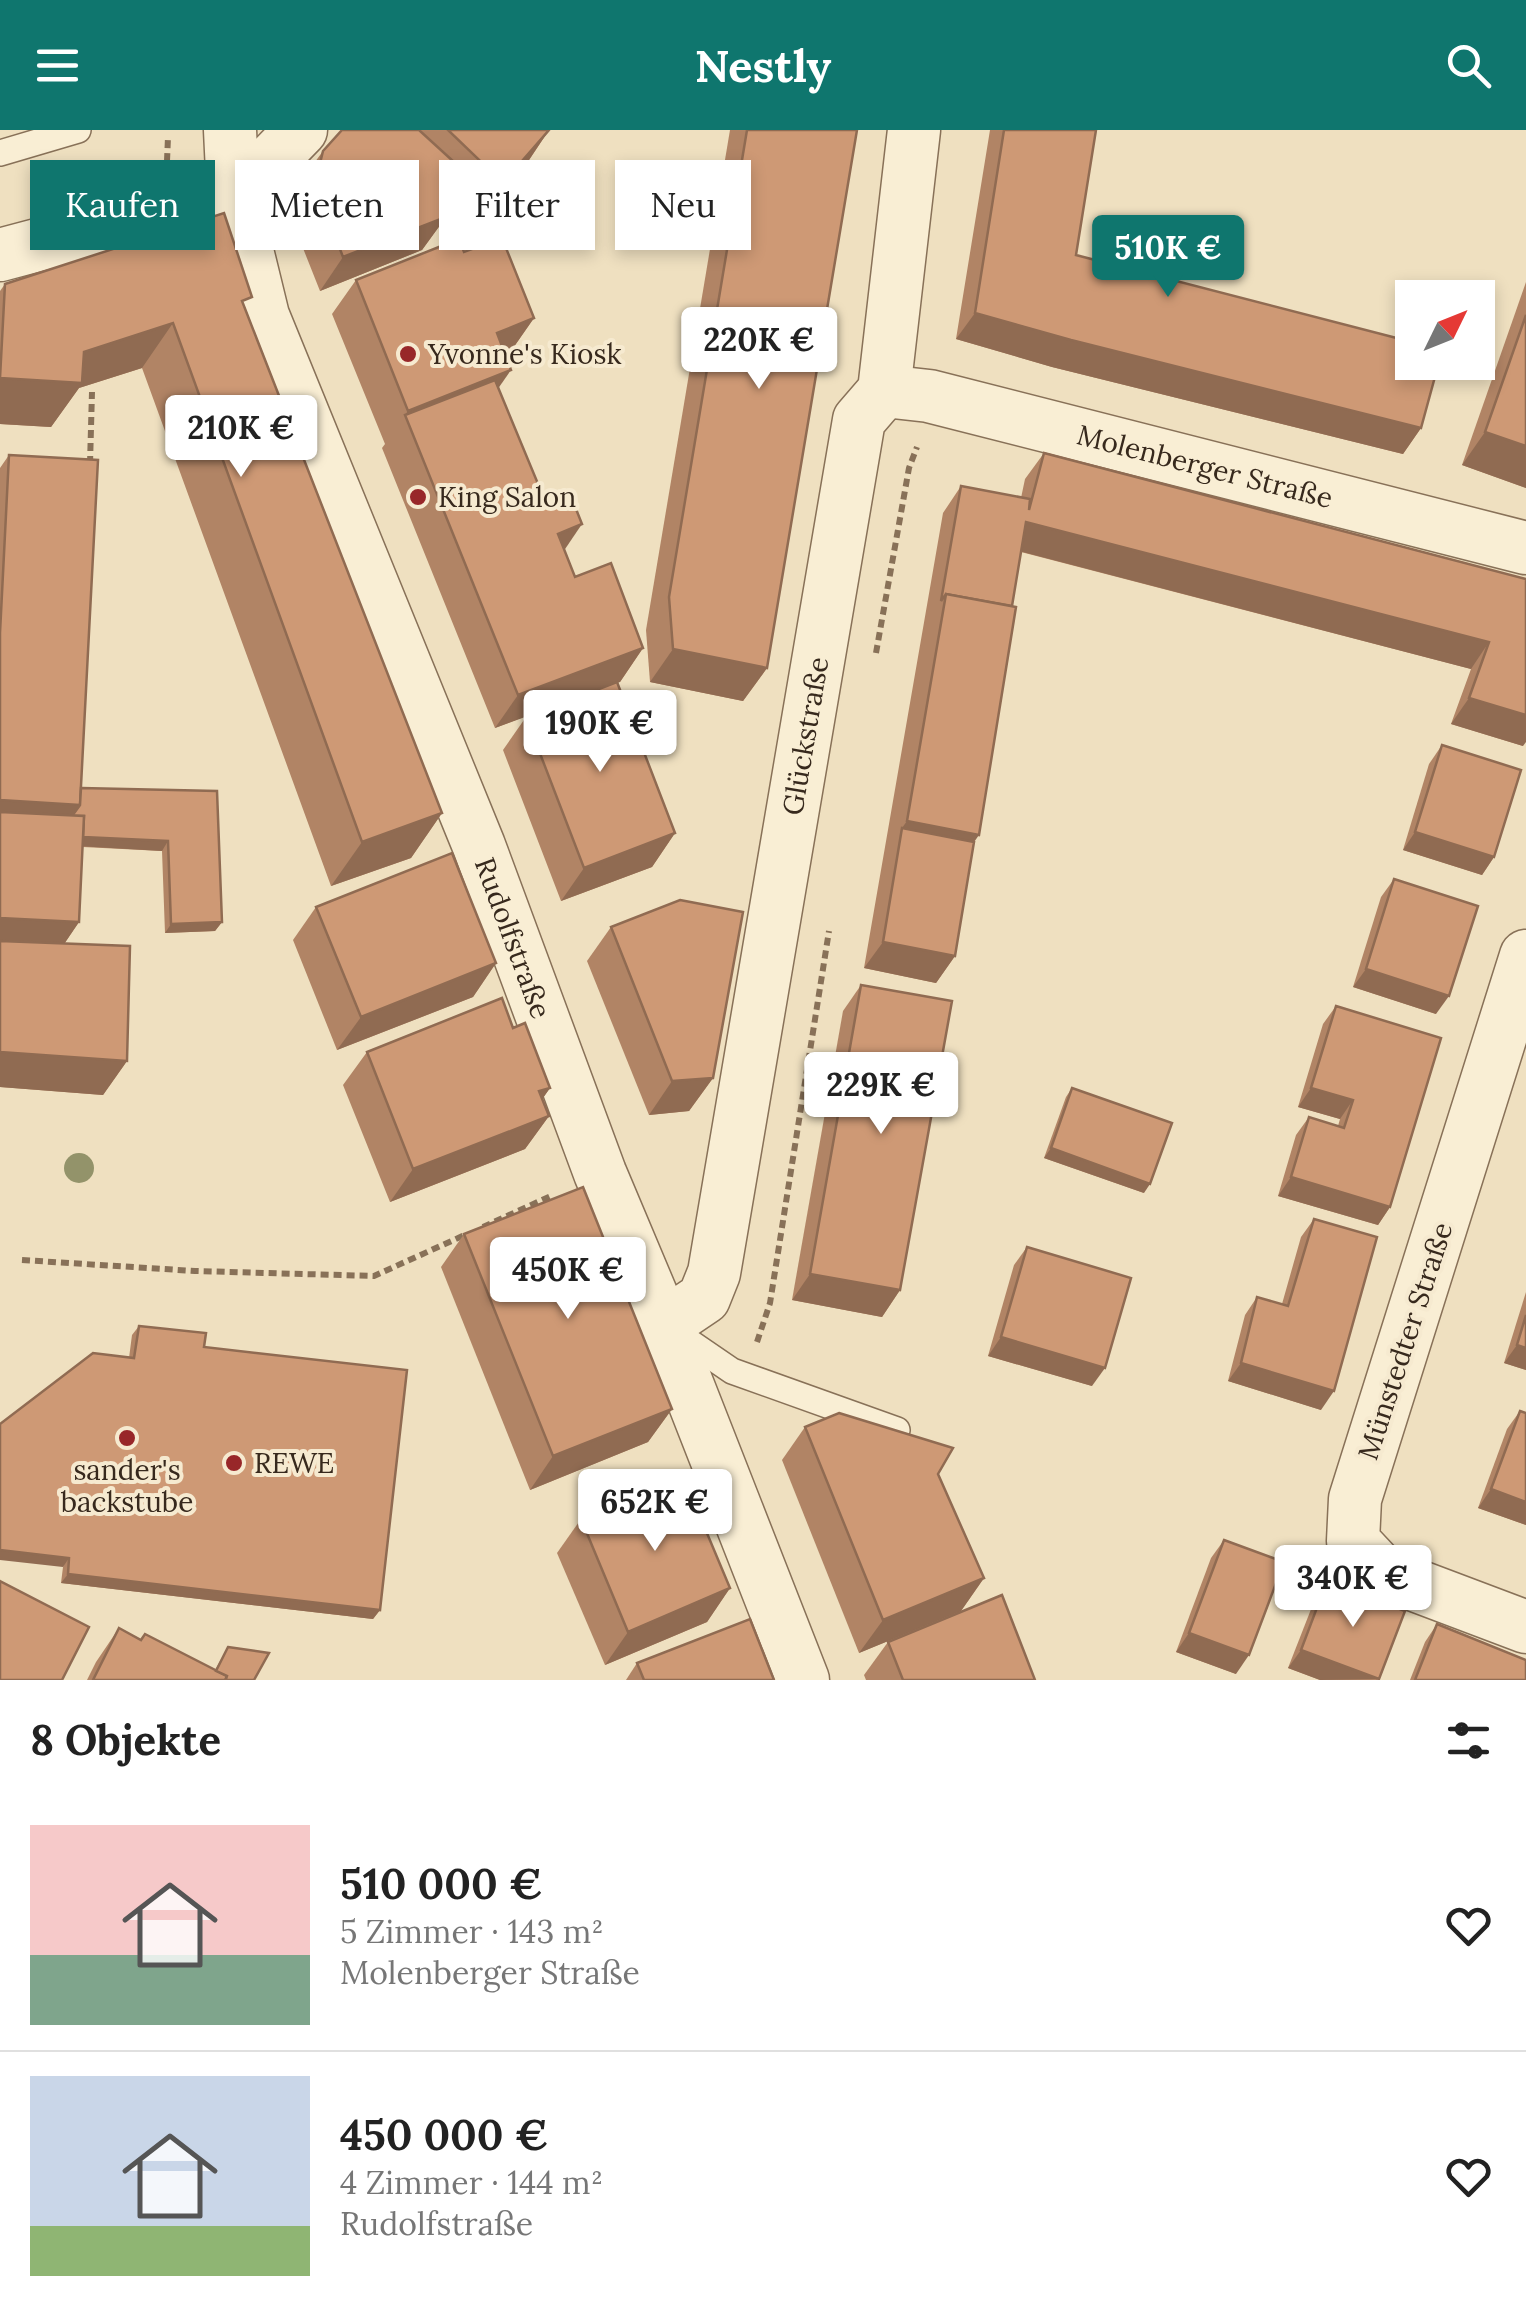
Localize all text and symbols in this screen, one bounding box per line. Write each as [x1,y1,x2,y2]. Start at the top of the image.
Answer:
text: Nestly [695,37,831,94]
icon: menu [30,38,85,93]
icon: search [1441,38,1496,93]
chip: Kaufen [30,160,215,250]
chip: Mieten [235,160,419,250]
chip: Filter [439,160,595,250]
chip: Neu [615,160,751,250]
pin: 510K € [1087,215,1249,300]
text: 510K € [1114,227,1222,268]
north arrow [1395,280,1495,380]
map controls [1395,280,1495,380]
pin: 220K € [678,307,840,392]
text: 220K € [703,319,815,360]
place label: Yvonne's Kiosk [427,336,621,372]
marker: Yvonne's Kiosk [397,343,419,365]
pin: 210K € [160,395,322,480]
text: 210K € [187,407,295,448]
street label: Molenberger Straße [1073,416,1337,516]
place label: King Salon [438,479,576,515]
marker: King Salon [407,486,429,508]
street label: Glückstraße [774,654,836,818]
pin: 190K € [519,690,681,775]
text: 190K € [546,702,654,743]
street label: Rudolfstraße [467,852,559,1023]
pin: 229K € [800,1052,962,1137]
text: 229K € [826,1064,936,1105]
street label: Münstedter Straße [1350,1218,1460,1464]
pin: 450K € [487,1237,649,1322]
text: 450K € [512,1249,624,1290]
marker: sander's backstube [116,1427,138,1449]
place label: REWE [254,1445,334,1481]
place label: sander's backstube [61,1452,193,1520]
marker: REWE [223,1452,245,1474]
pin: 652K € [574,1469,736,1554]
text: 652K € [600,1481,710,1522]
pin: 340K € [1272,1545,1434,1630]
text: 340K € [1297,1557,1409,1598]
text: 8 Objekte [30,1713,221,1767]
icon: filters [1441,1713,1496,1768]
text: 510 000 € [340,1857,543,1911]
icon: home [110,1865,230,1985]
icon: heart [1441,1898,1496,1953]
text: 5 Zimmer · 143 m² [340,1911,604,1952]
text: Molenberger Straße [340,1952,640,1993]
text: 450 000 € [340,2108,549,2162]
icon: home [110,2116,230,2236]
icon: heart [1441,2149,1496,2204]
text: 4 Zimmer · 144 m² [340,2162,603,2203]
text: Rudolfstraße [340,2203,533,2244]

